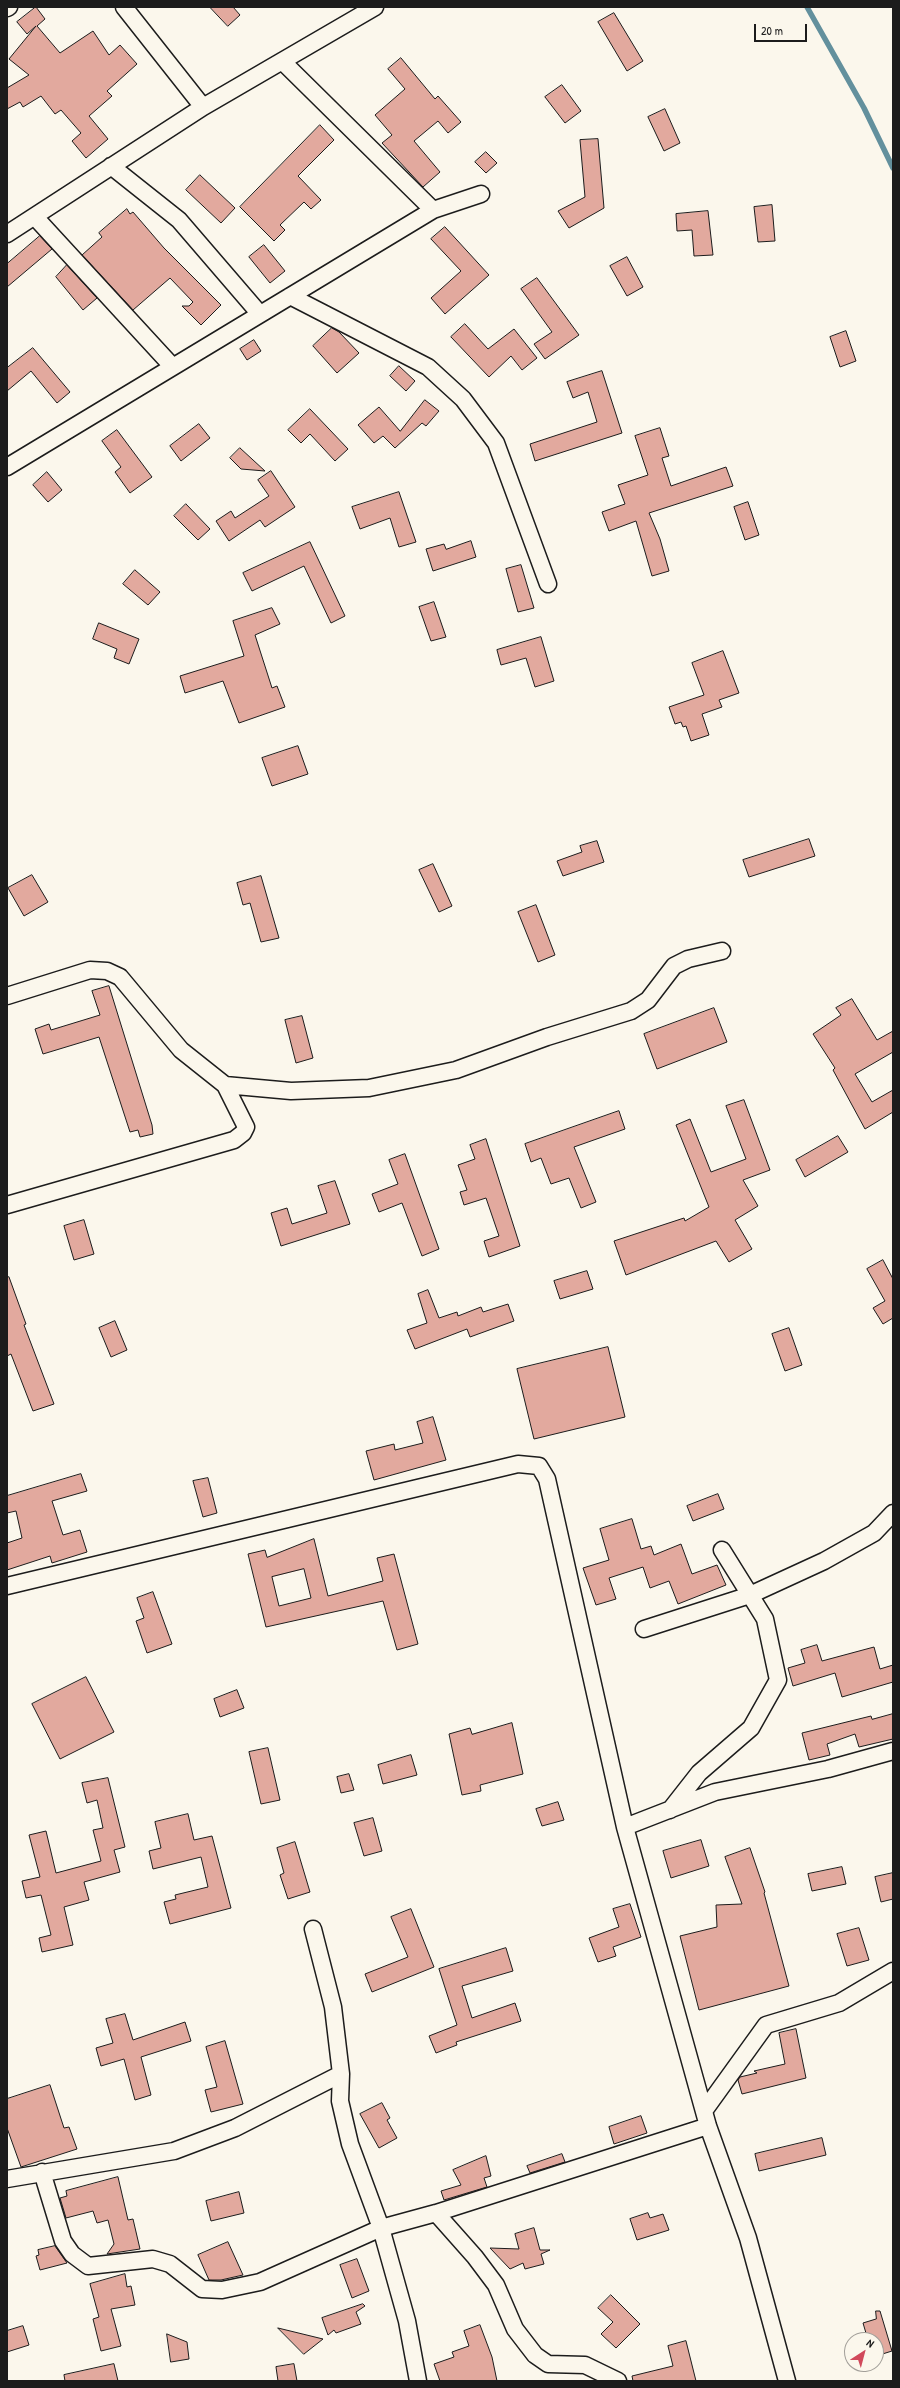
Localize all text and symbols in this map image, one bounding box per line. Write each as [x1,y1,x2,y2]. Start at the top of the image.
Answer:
scale bar [756,16,809,42]
text: 20 m [761,22,783,39]
north arrow [844,2332,884,2372]
text: N [864,2336,877,2350]

